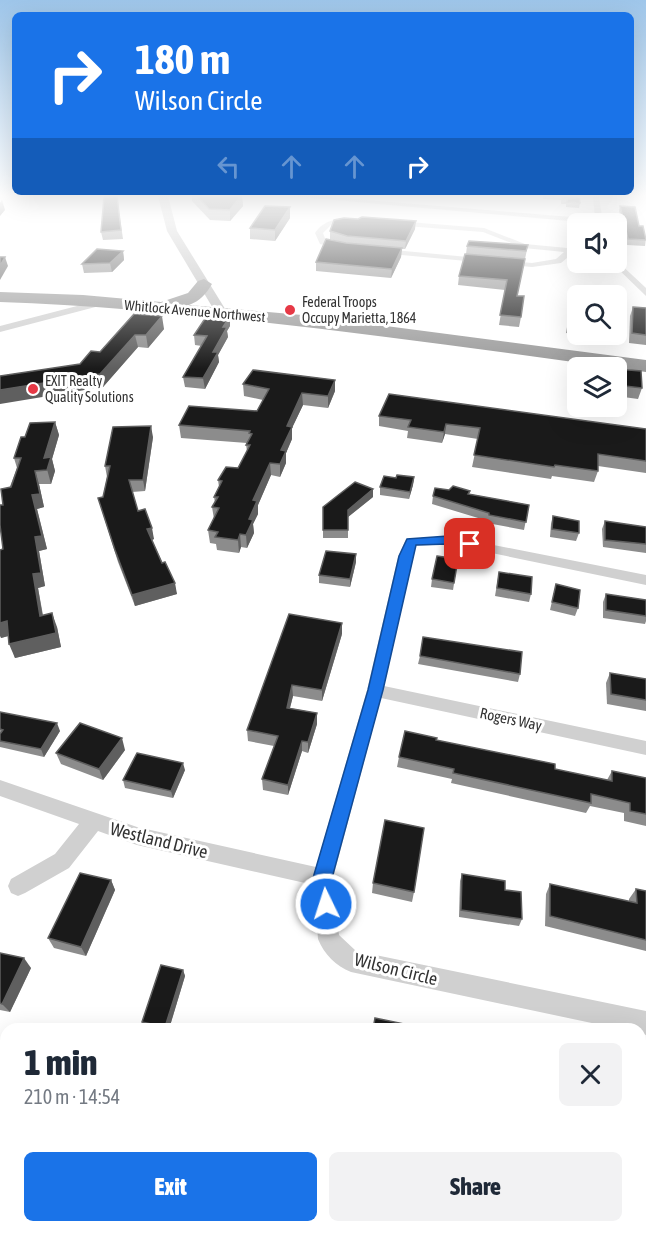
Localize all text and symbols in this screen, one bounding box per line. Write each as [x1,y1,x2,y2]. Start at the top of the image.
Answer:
text: 180 m [135,35,230,83]
icon: right [36,36,114,114]
text: Wilson Circle [135,85,262,116]
icon: left [212,150,245,183]
icon: ahead [275,150,308,183]
icon: ahead [338,150,371,183]
icon: right [401,150,434,183]
map controls [567,213,627,417]
button: sound [567,213,627,273]
button: search [567,285,627,345]
place label: Federal Troops Occupy Marietta, 1864 [302,294,417,326]
street label: Whitlock Avenue Northwest [124,297,266,325]
marker: Federal Troops Occupy Marietta, 1864 [283,303,297,317]
button: layers [567,357,627,417]
place label: EXIT Realty Quality Solutions [45,373,134,405]
marker: EXIT Realty Quality Solutions [26,382,40,396]
pin [444,518,495,569]
icon: arrive [453,527,486,560]
street label: Rogers Way [478,704,544,734]
street label: Westland Drive [108,818,210,862]
position arrow [294,872,358,936]
street label: Wilson Circle [352,949,440,989]
text: 1 min [24,1041,98,1083]
button: close [559,1043,622,1106]
text: 210 m · 14:54 [24,1085,120,1108]
button: Exit [24,1152,317,1221]
button: Share [329,1152,622,1221]

